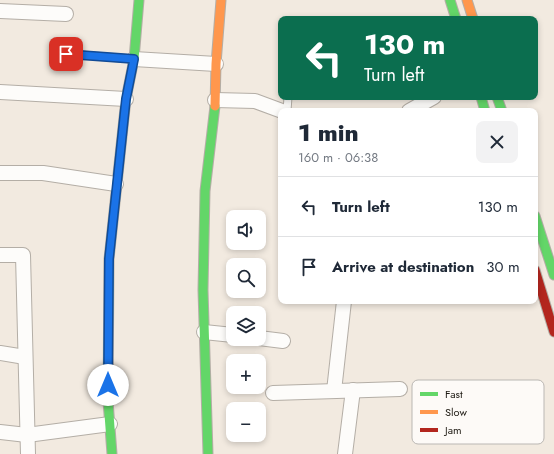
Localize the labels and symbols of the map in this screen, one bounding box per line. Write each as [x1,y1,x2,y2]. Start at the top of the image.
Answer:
pin [49,37,83,71]
position arrow [87,364,129,406]
legend [412,380,544,444]
text: Fast [445,386,463,402]
text: Slow [445,404,467,420]
text: Jam [443,422,462,438]

